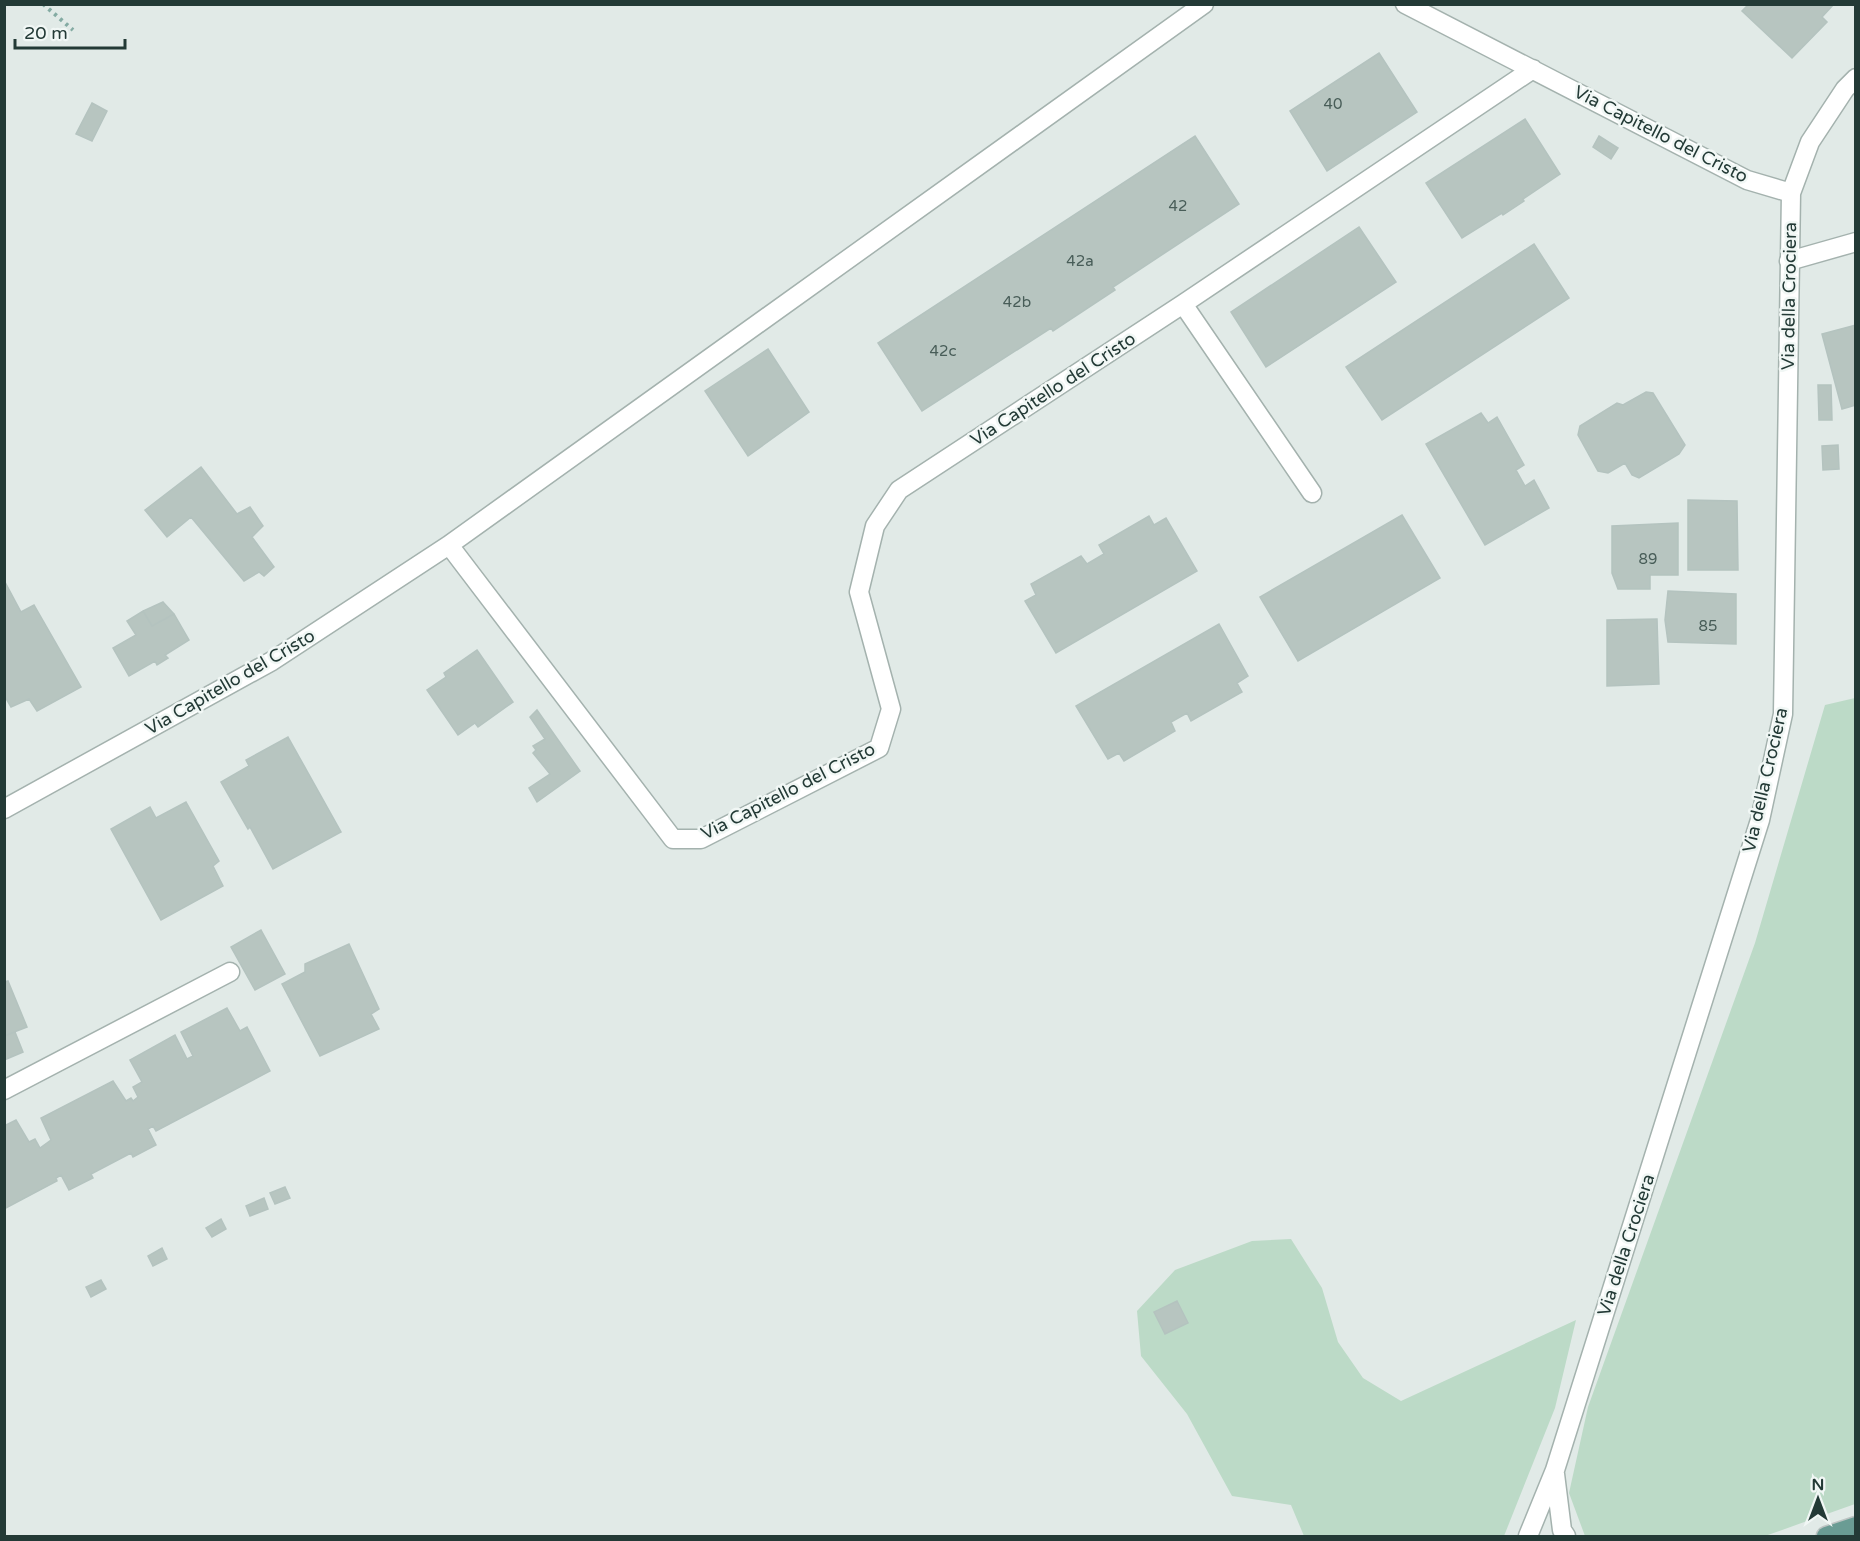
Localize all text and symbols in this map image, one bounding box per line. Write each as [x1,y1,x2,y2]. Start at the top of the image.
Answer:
scale bar [15,12,124,50]
text: 20 m [24,22,68,44]
street label: Via Capitello del Cristo [1570,81,1752,187]
house number: 40 [1324,95,1342,113]
house number: 42 [1169,197,1187,215]
street label: Via della Crociera [1777,222,1801,370]
house number: 42a [1066,252,1094,270]
house number: 42b [1003,293,1031,311]
street label: Via Capitello del Cristo [966,327,1140,451]
house number: 42c [930,342,956,360]
house number: 89 [1639,550,1657,568]
house number: 85 [1699,617,1717,635]
street label: Via Capitello del Cristo [141,624,319,740]
street label: Via della Crociera [1738,705,1792,855]
street label: Via Capitello del Cristo [697,738,879,844]
street label: Via della Crociera [1593,1171,1659,1319]
north arrow [1788,1469,1848,1529]
text: N [1812,1475,1824,1495]

